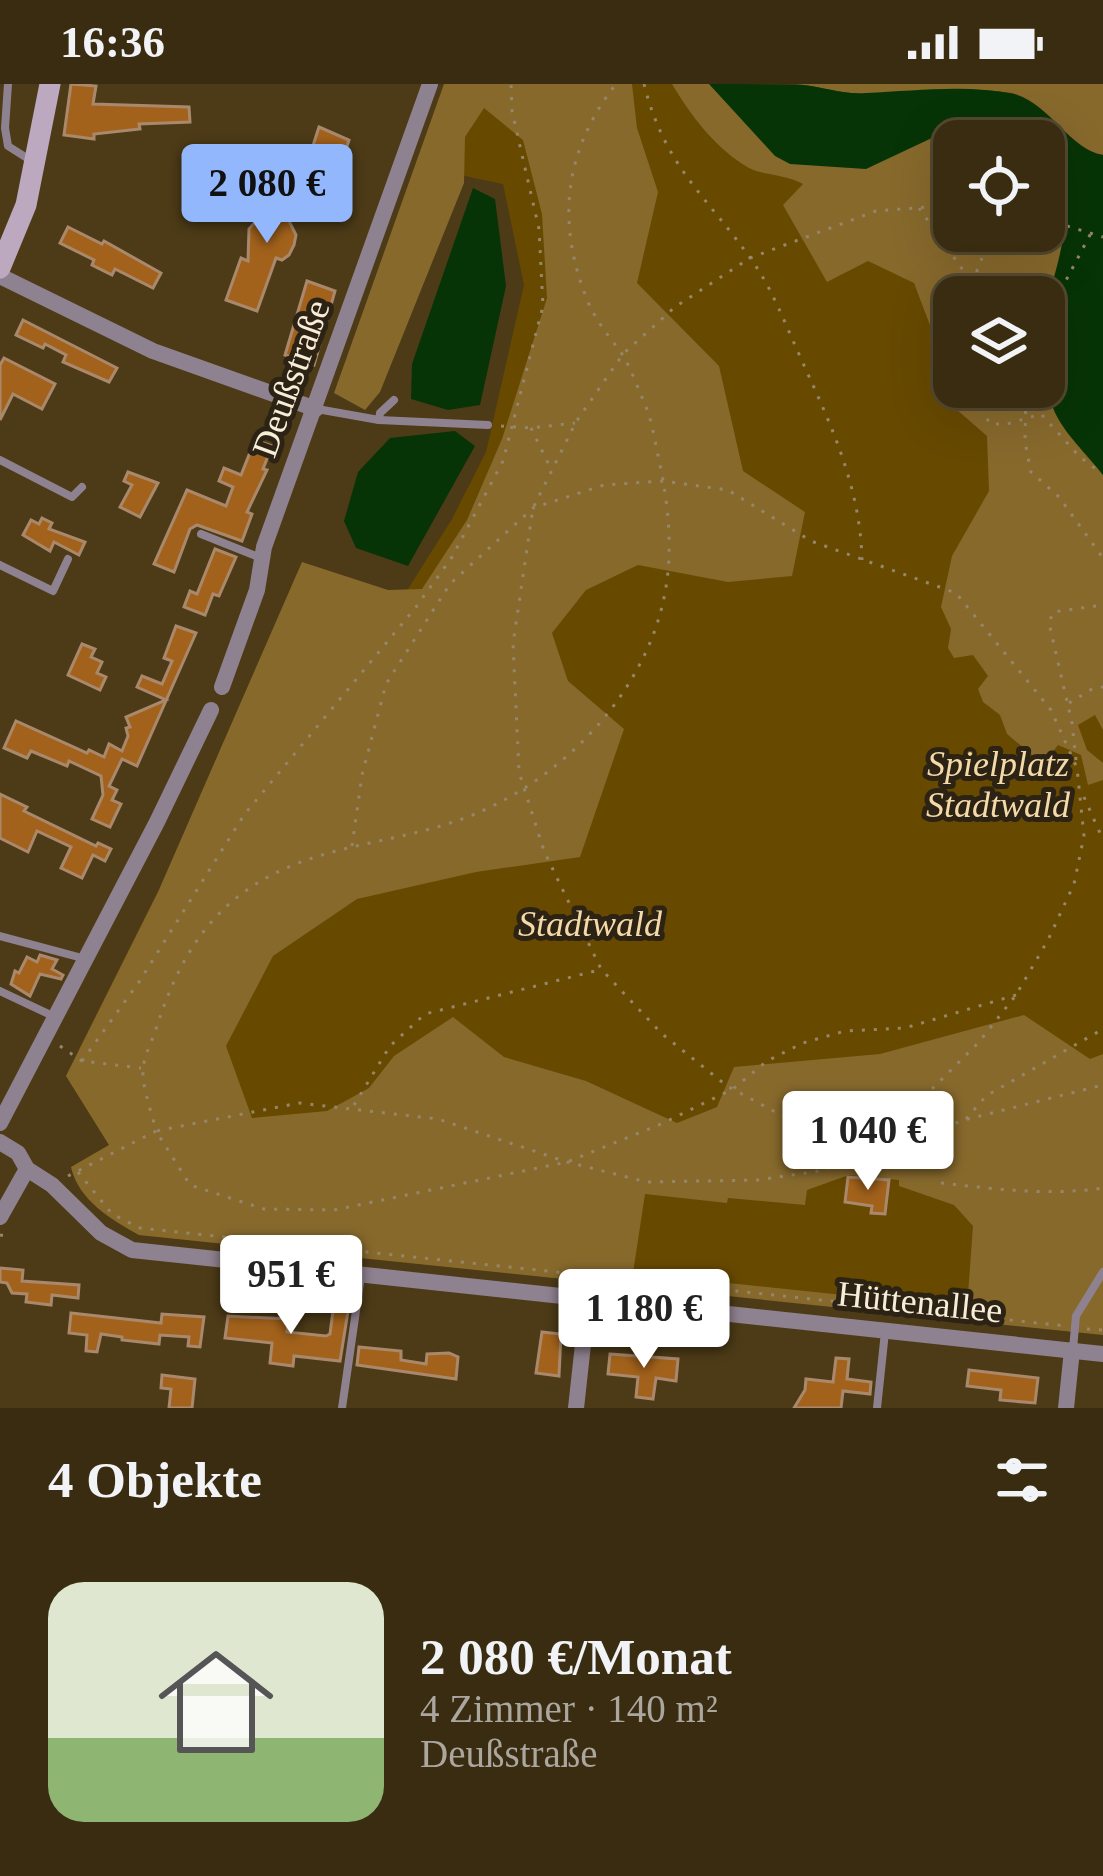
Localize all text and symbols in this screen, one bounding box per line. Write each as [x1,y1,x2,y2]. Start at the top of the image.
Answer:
text: 16:36 [60,17,165,67]
map controls [933,120,1065,408]
button: locate [933,120,1065,252]
pin: 2 080 € [156,144,378,246]
text: 2 080 € [209,161,326,204]
button: layers [933,276,1065,408]
street label: Deußstraße [244,294,338,462]
park label: Spielplatz Stadtwald [926,744,1071,825]
park label: Stadtwald [518,904,663,944]
pin: 1 040 € [757,1091,979,1193]
text: 1 040 € [810,1108,927,1151]
pin: 951 € [207,1235,375,1337]
text: 951 € [247,1252,335,1295]
pin: 1 180 € [533,1269,755,1371]
street label: Hüttenallee [835,1273,1004,1331]
text: 1 180 € [586,1286,703,1329]
icon: filters [989,1447,1055,1513]
text: 4 Objekte [48,1452,262,1508]
text: 2 080 €/Monat [420,1629,732,1685]
icon: home [144,1630,288,1774]
text: 4 Zimmer · 140 m² [420,1687,718,1730]
text: Deußstraße [420,1732,598,1775]

